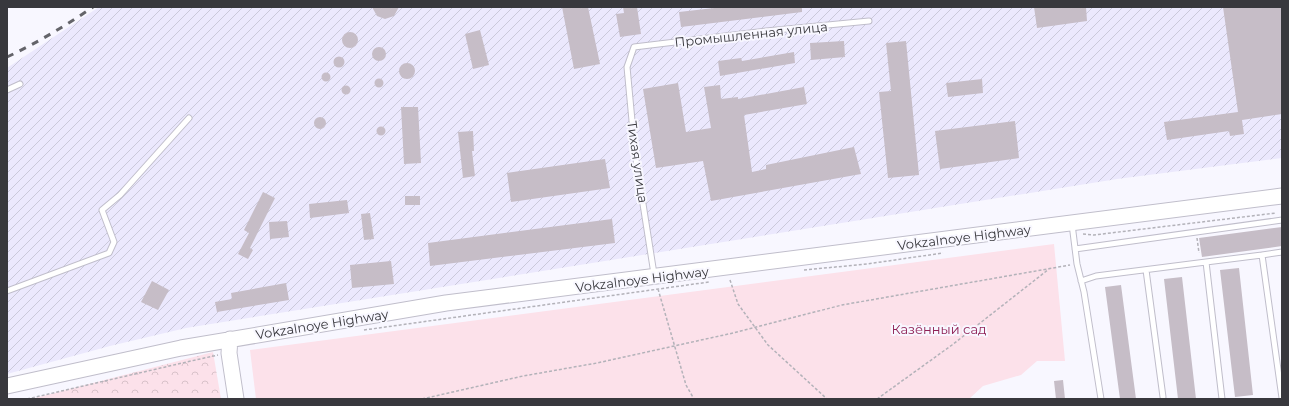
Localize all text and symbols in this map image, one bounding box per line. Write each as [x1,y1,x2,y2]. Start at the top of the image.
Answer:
street label: Промышленная улица [674,18,828,50]
street label: Тихая улица [624,120,652,204]
street label: Vokzalnoye Highway [896,221,1032,253]
street label: Vokzalnoye Highway [574,263,710,295]
street label: Vokzalnoye Highway [255,305,390,342]
park label: Казённый сад [892,321,986,337]

